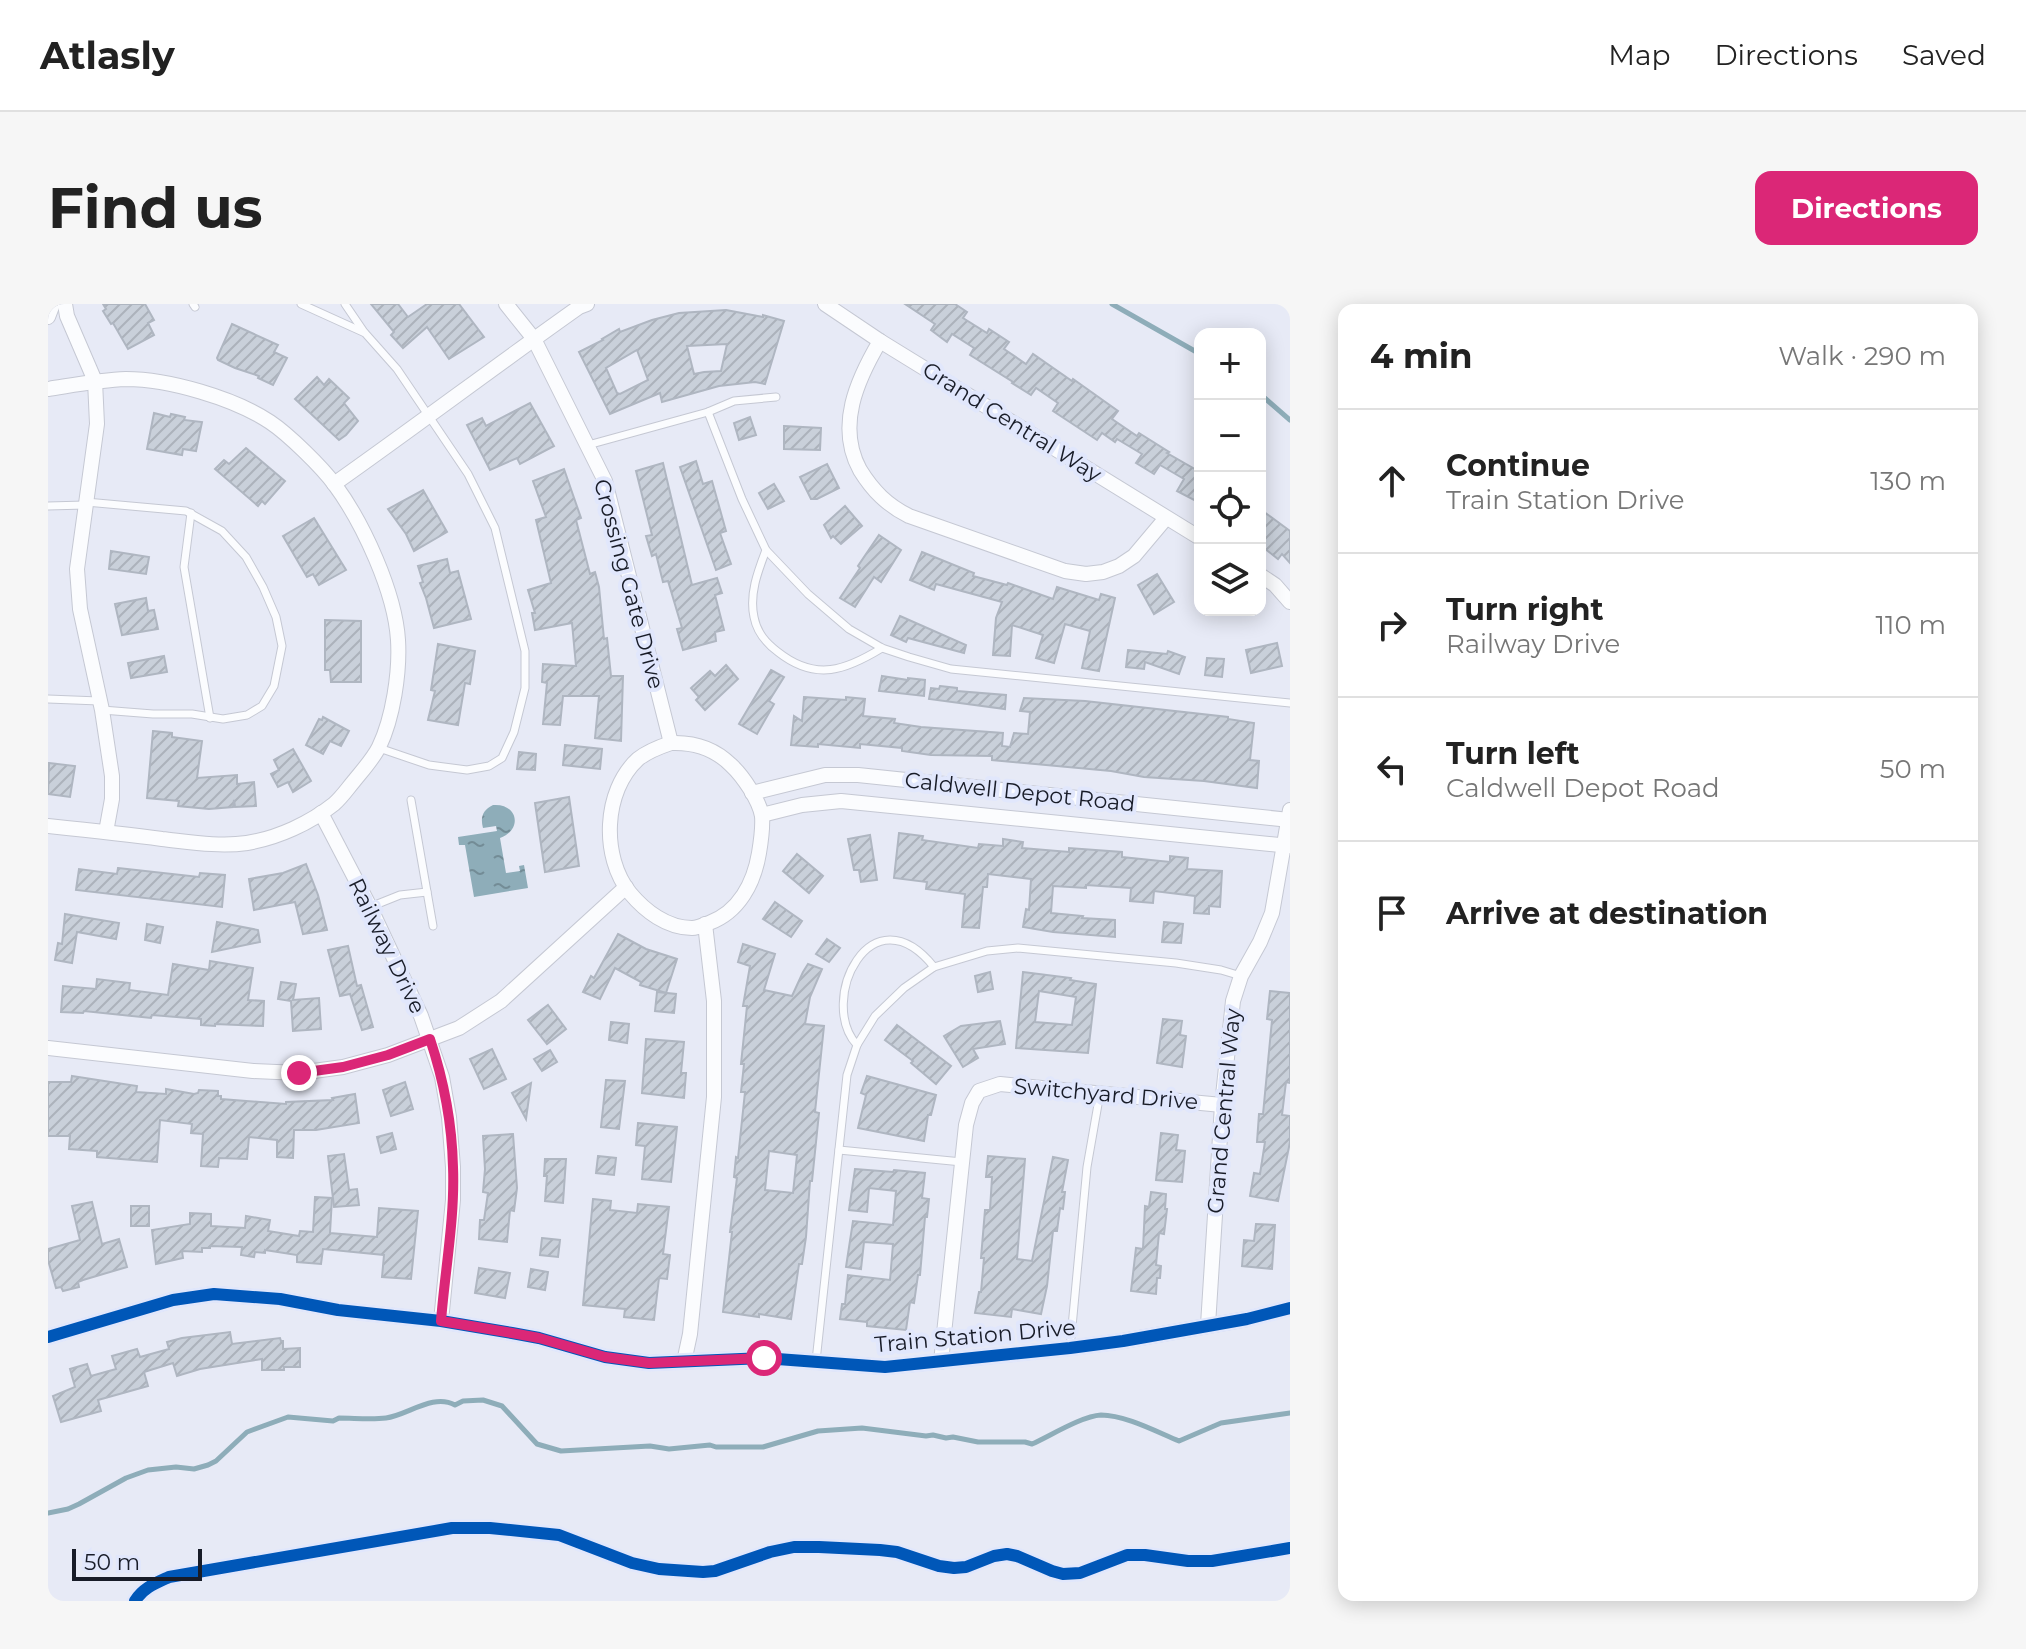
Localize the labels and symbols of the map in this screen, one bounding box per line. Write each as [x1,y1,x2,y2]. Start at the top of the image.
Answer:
street label: Grand Central Way [918,356,1107,488]
street label: Crossing Gate Drive [588,476,670,692]
street label: Caldwell Depot Road [903,766,1137,818]
street label: Railway Drive [343,874,431,1018]
street label: Grand Central Way [1202,1007,1246,1215]
route end [281,1055,317,1091]
street label: Switchyard Drive [1013,1072,1199,1116]
street label: Train Station Drive [873,1314,1077,1358]
route start [746,1340,782,1376]
scale bar [72,1545,202,1581]

